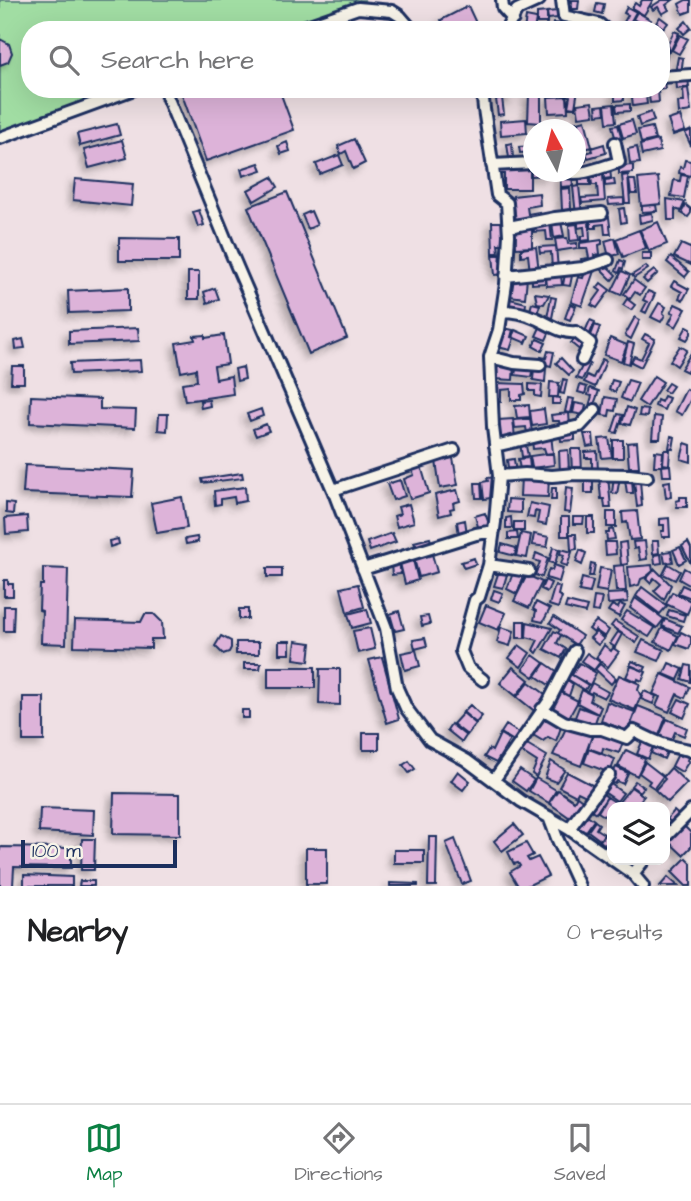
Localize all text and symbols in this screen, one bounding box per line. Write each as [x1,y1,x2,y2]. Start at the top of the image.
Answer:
search box [21,21,670,98]
icon: search [45,41,83,79]
text: Search here [101,42,254,78]
north arrow [523,119,586,182]
map controls [607,802,670,865]
button: layers [607,802,670,865]
scale bar [21,837,177,869]
text: 100 m [32,838,81,865]
text: Nearby [28,911,128,953]
text: 0 results [566,916,663,948]
tab: Map [85,1119,123,1188]
tab: Directions [294,1119,383,1188]
tab: Saved [554,1119,605,1188]

